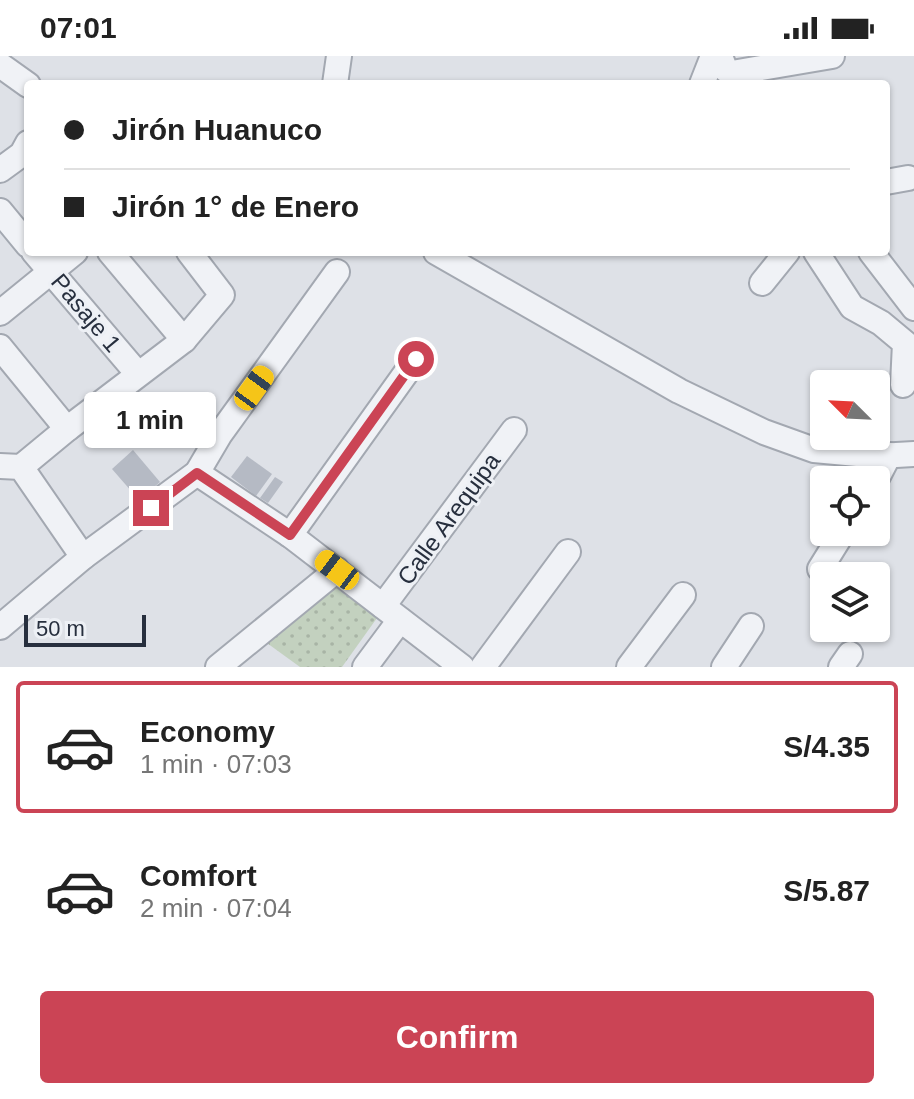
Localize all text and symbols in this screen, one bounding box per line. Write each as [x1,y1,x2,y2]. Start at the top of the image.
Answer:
text: 07:01 [40,11,117,44]
text: Jirón Huanuco [112,113,322,146]
text: Jirón 1° de Enero [112,190,359,223]
street label: Pasaje 1 [46,268,127,357]
route start [398,341,434,377]
car [230,362,278,414]
north arrow [810,370,890,450]
map controls [810,370,890,642]
callout: 1 min [85,392,217,448]
text: 1 min [116,405,184,435]
street label: Calle Arequipa [392,447,506,590]
button: locate [810,466,890,546]
route end [133,490,169,526]
car [311,546,363,594]
button: layers [810,562,890,642]
scale bar [24,611,146,647]
text: 50 m [36,616,85,641]
icon: car [44,711,116,783]
text: Economy [140,715,275,748]
text: S/4.35 [783,730,870,763]
text: 1 min · 07:03 [140,749,292,779]
icon: car [44,855,116,927]
text: Comfort [140,859,257,892]
text: S/5.87 [783,874,870,907]
text: 2 min · 07:04 [140,893,292,923]
button: Confirm [40,991,874,1083]

